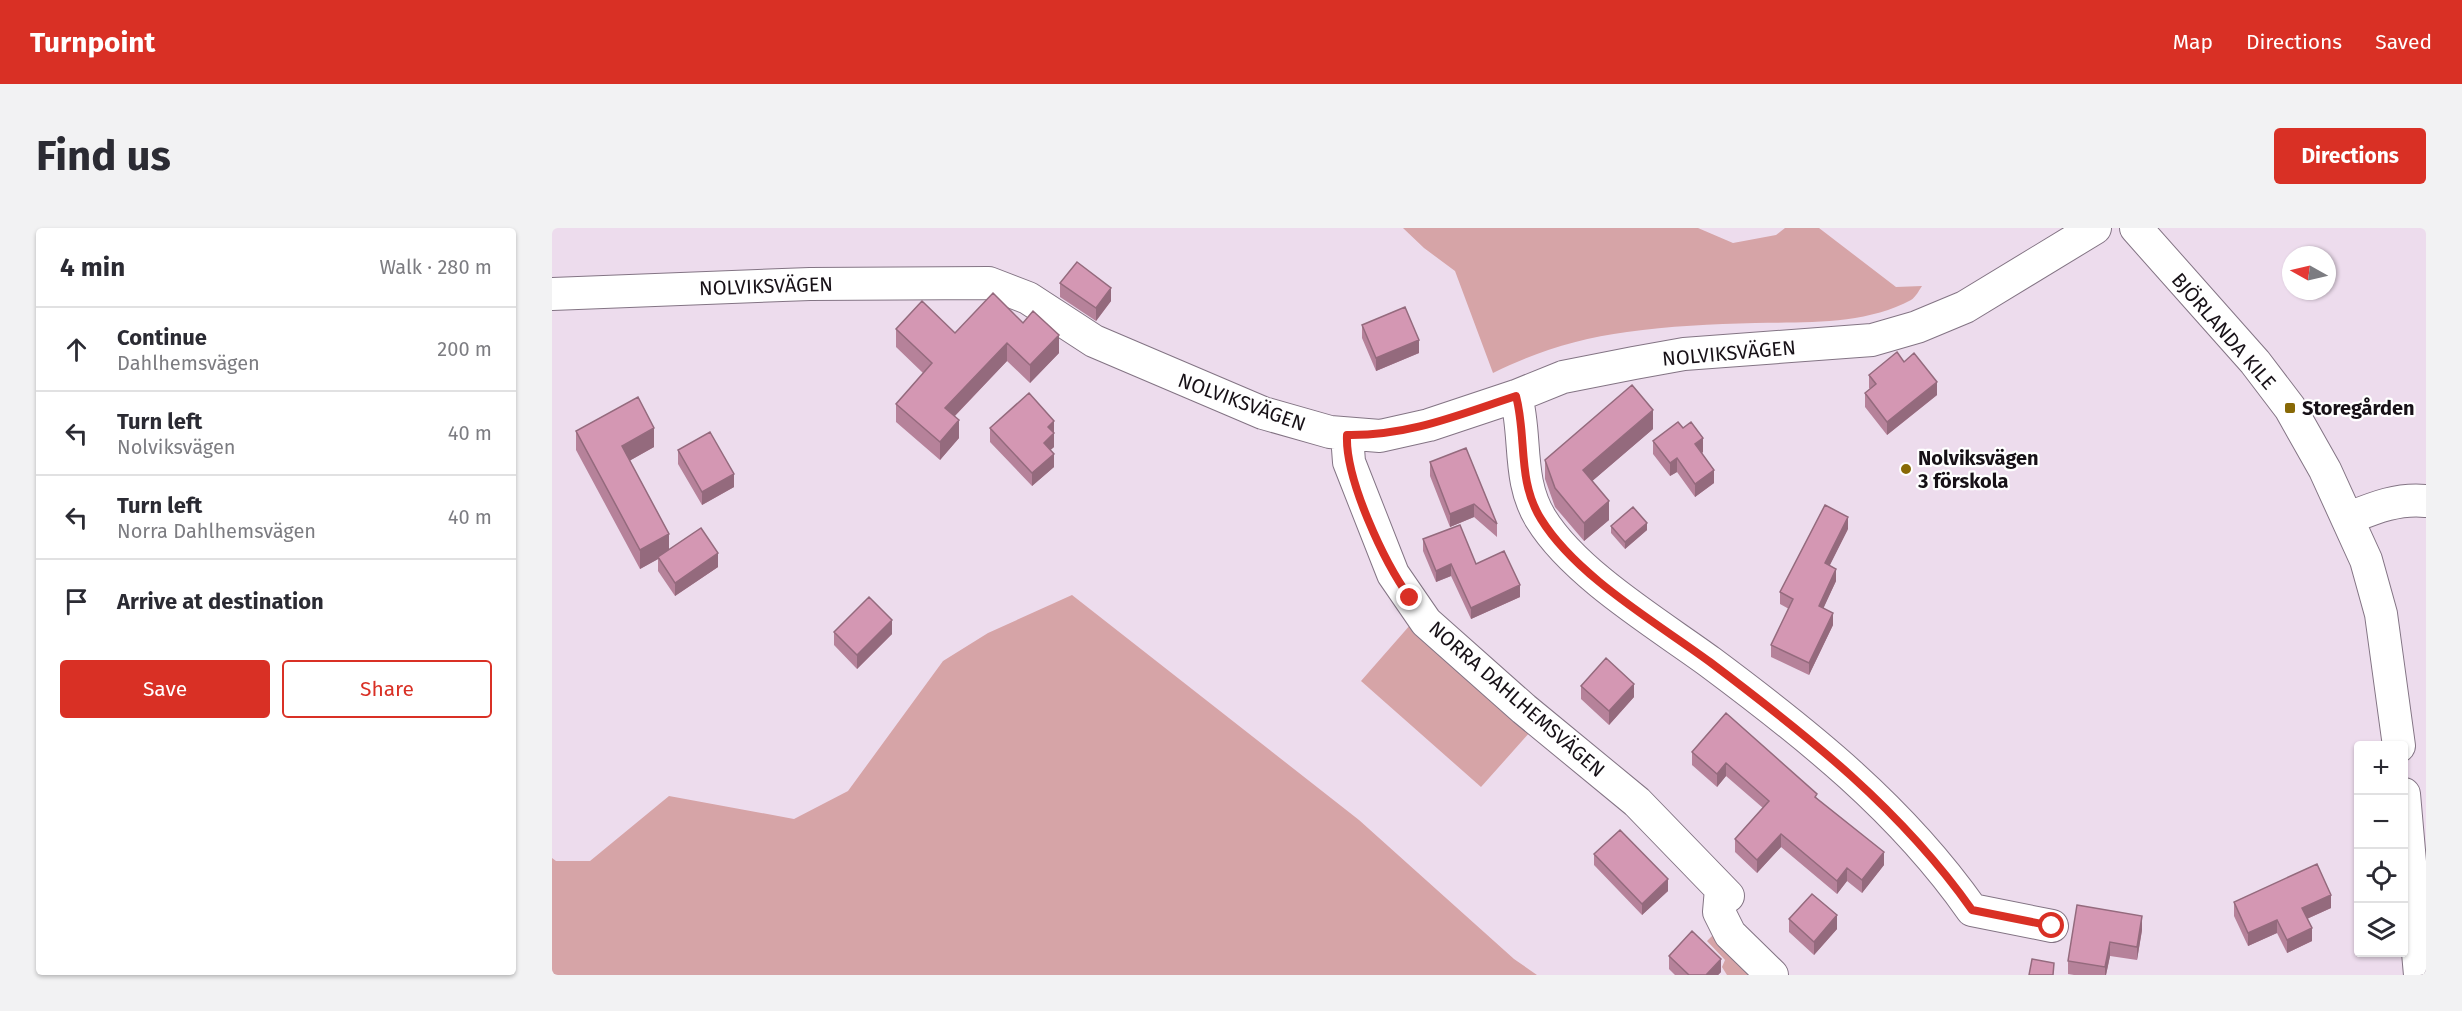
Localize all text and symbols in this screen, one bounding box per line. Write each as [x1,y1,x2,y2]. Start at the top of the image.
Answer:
text: Turnpoint [30,26,155,59]
text: Map [2173,29,2213,55]
text: Directions [2246,29,2342,55]
text: Saved [2375,29,2432,55]
button: Directions [2274,128,2426,184]
text: Find us [36,131,171,181]
north arrow [2282,246,2336,300]
text: 4 min [60,252,125,283]
text: Walk · 280 m [379,255,492,279]
street label: BJÖRLANDA KILE [2167,268,2281,394]
street label: NOLVIKSVÄGEN [699,272,833,300]
text: Continue [117,324,207,351]
icon: ahead [60,333,93,366]
street label: NOLVIKSVÄGEN [1661,335,1797,371]
text: 200 m [437,337,492,361]
text: Dahlhemsvägen [117,351,260,375]
street label: NOLVIKSVÄGEN [1175,368,1309,436]
place label: Storegården [2302,396,2414,420]
marker: Storegården [2283,401,2297,415]
text: Turn left [117,408,202,435]
icon: left [60,417,93,450]
text: 40 m [448,421,492,445]
text: Nolviksvägen [117,435,236,459]
place label: Nolviksvägen 3 förskola [1917,446,2039,493]
marker: Nolviksvägen 3 förskola [1899,462,1913,476]
text: Turn left [117,492,202,519]
icon: left [60,501,93,534]
text: 40 m [448,505,492,529]
text: Norra Dahlhemsvägen [117,519,316,543]
route end [1396,584,1422,610]
icon: arrive [60,585,93,618]
text: Arrive at destination [117,588,324,615]
street label: NORRA DAHLHEMSVÄGEN [1424,616,1610,782]
button: Save [60,660,270,718]
button: Share [282,660,492,718]
map controls [2354,741,2408,957]
button: + [2354,741,2408,795]
button: − [2354,795,2408,849]
button: locate [2354,849,2408,903]
button: layers [2354,903,2408,957]
route start [2038,912,2064,938]

